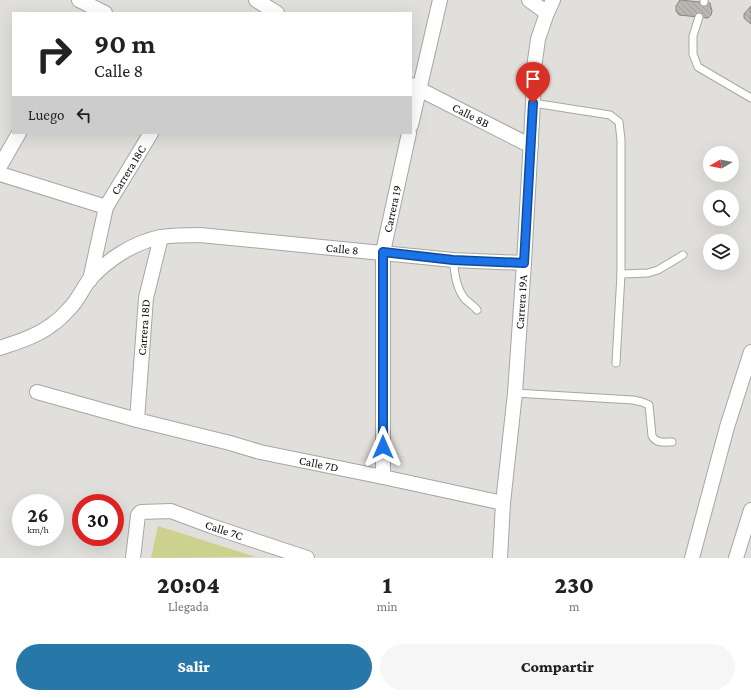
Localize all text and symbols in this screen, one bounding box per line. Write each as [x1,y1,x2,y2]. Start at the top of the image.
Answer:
icon: right [28,28,80,80]
text: 90 m [94,28,155,59]
text: Calle 8 [94,61,143,81]
pin [516,62,550,103]
icon: arrive [522,68,544,90]
street label: Calle 8B [450,100,492,131]
icon: left [73,104,95,126]
text: Luego [28,107,65,123]
street label: Carrera 18C [108,143,149,197]
north arrow [703,146,739,182]
map controls [703,146,739,270]
street label: Carrera 19 [380,184,404,234]
button: search [703,190,739,226]
button: layers [703,234,739,270]
street label: Calle 8 [325,240,359,258]
street label: Carrera 19A [512,274,530,330]
street label: Carrera 18D [135,299,153,356]
position arrow [362,426,404,468]
street label: Calle 7D [298,453,340,475]
speed limit sign: 30 [72,494,124,546]
text: 26 [27,504,49,526]
street label: Calle 7C [203,517,245,543]
text: km/h [27,524,49,535]
text: 20:04 [157,571,220,598]
text: 1 [383,571,392,598]
text: 230 [555,571,594,598]
text: Llegada [168,599,209,614]
text: min [377,599,398,614]
text: m [569,599,580,614]
button: Salir [16,644,372,690]
button: Compartir [380,644,735,690]

